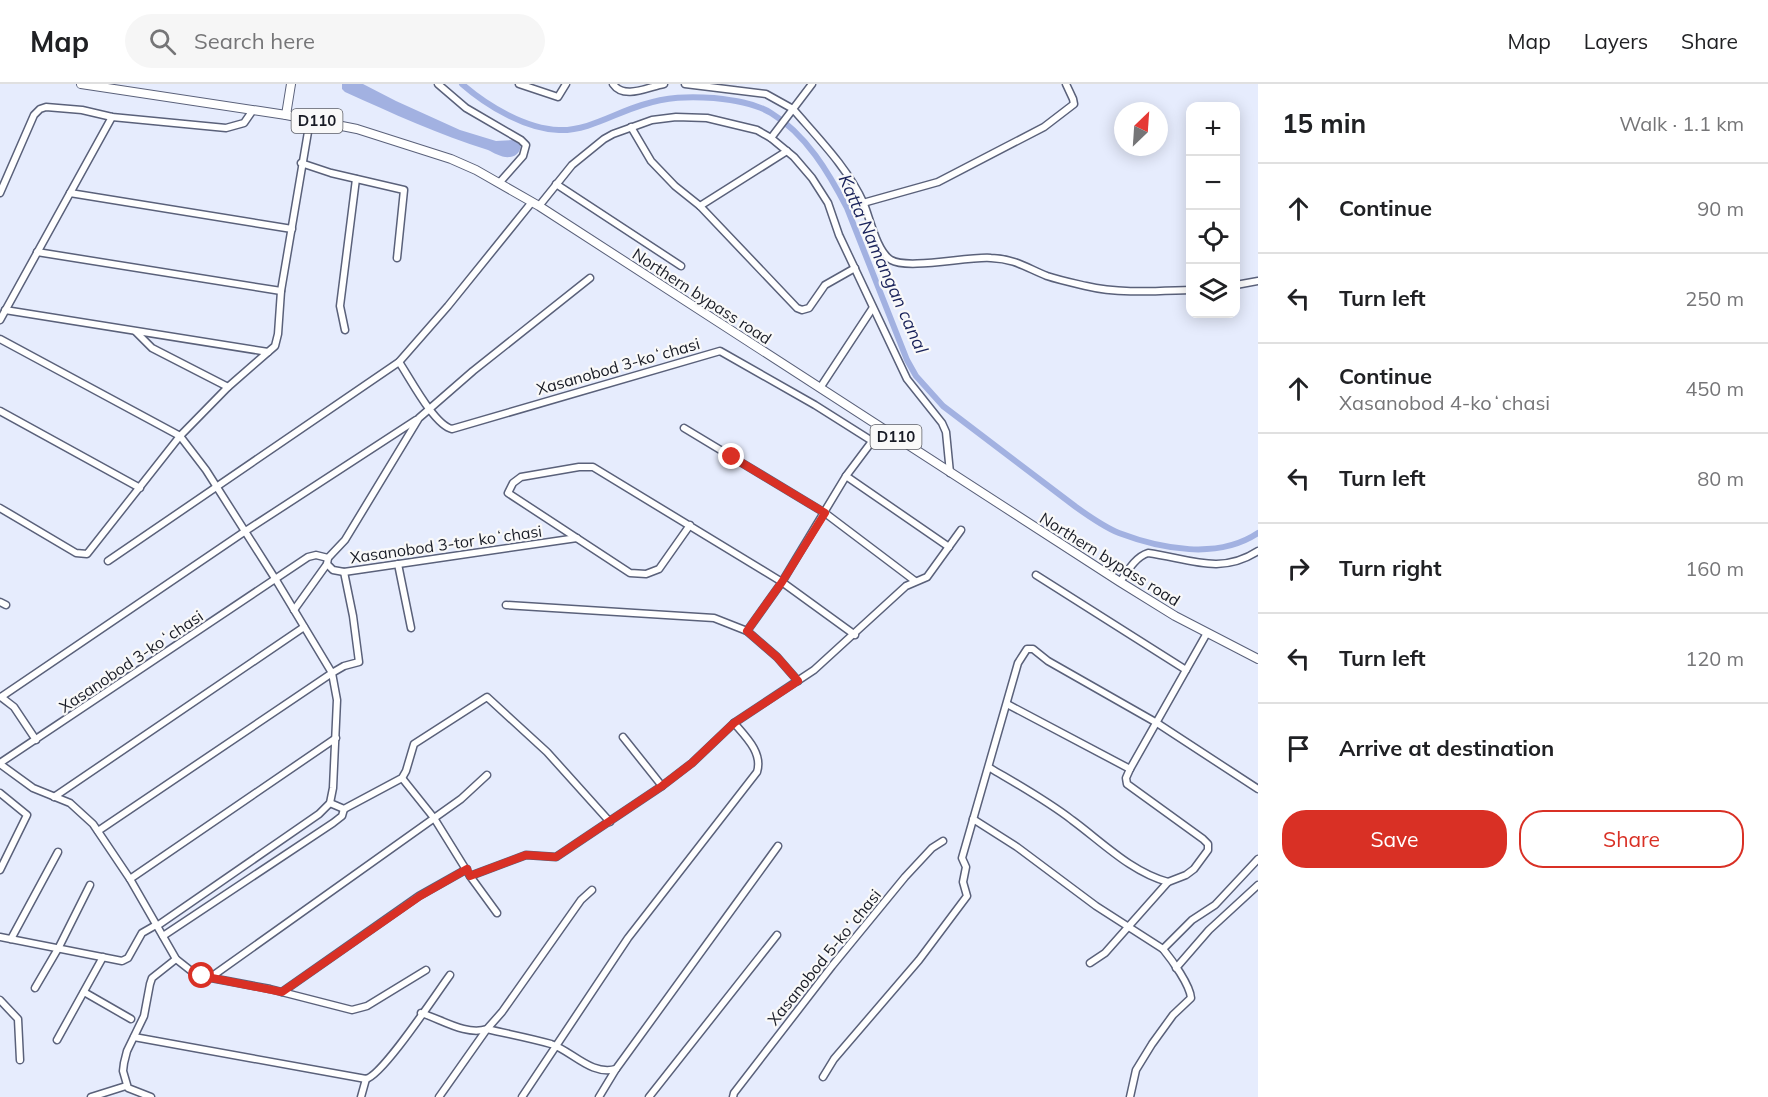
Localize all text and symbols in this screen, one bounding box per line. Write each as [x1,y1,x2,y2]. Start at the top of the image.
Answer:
search box [125,14,545,68]
text: Map [30,24,89,59]
icon: search [146,25,179,58]
text: Search here [194,27,315,55]
text: Map [1508,28,1551,54]
text: Layers [1584,28,1648,54]
text: Share [1681,28,1738,54]
north arrow [1114,102,1168,156]
map controls [1186,102,1240,318]
button: + [1186,102,1240,156]
text: 15 min [1282,107,1366,140]
road number: D110 [292,109,342,133]
text: Walk · 1.1 km [1619,111,1744,136]
button: − [1186,156,1240,210]
water label: Katta Namangan canal [834,171,934,358]
icon: ahead [1282,192,1315,225]
text: Continue [1339,194,1432,222]
text: 90 m [1697,196,1744,221]
button: locate [1186,210,1240,264]
street label: Northern bypass road [629,244,775,348]
button: layers [1186,264,1240,318]
icon: left [1282,282,1315,315]
text: Turn left [1339,284,1426,312]
text: 250 m [1685,286,1744,311]
street label: Xasanobod 3-koʻchasi [534,333,702,399]
text: Continue [1339,362,1432,390]
icon: ahead [1282,372,1315,405]
text: 450 m [1685,376,1744,401]
text: Xasanobod 4-koʻchasi [1339,390,1550,415]
road number: D110 [870,425,922,449]
route end [718,443,744,469]
icon: left [1282,462,1315,495]
text: Turn left [1339,464,1426,492]
text: 80 m [1697,466,1744,491]
street label: Northern bypass road [1036,508,1184,610]
street label: Xasanobod 3-tor koʻchasi [349,521,543,567]
icon: right [1282,552,1315,585]
text: Turn right [1339,554,1442,582]
text: 160 m [1685,556,1744,581]
street label: Xasanobod 3-koʻchasi [55,605,207,717]
icon: left [1282,642,1315,675]
text: Turn left [1339,644,1426,672]
text: 120 m [1685,646,1744,671]
icon: arrive [1282,732,1315,765]
text: Arrive at destination [1339,734,1554,762]
button: Save [1282,810,1507,868]
button: Share [1519,810,1744,868]
street label: Xasanobod 5-koʻchasi [763,885,885,1029]
route start [188,962,214,988]

